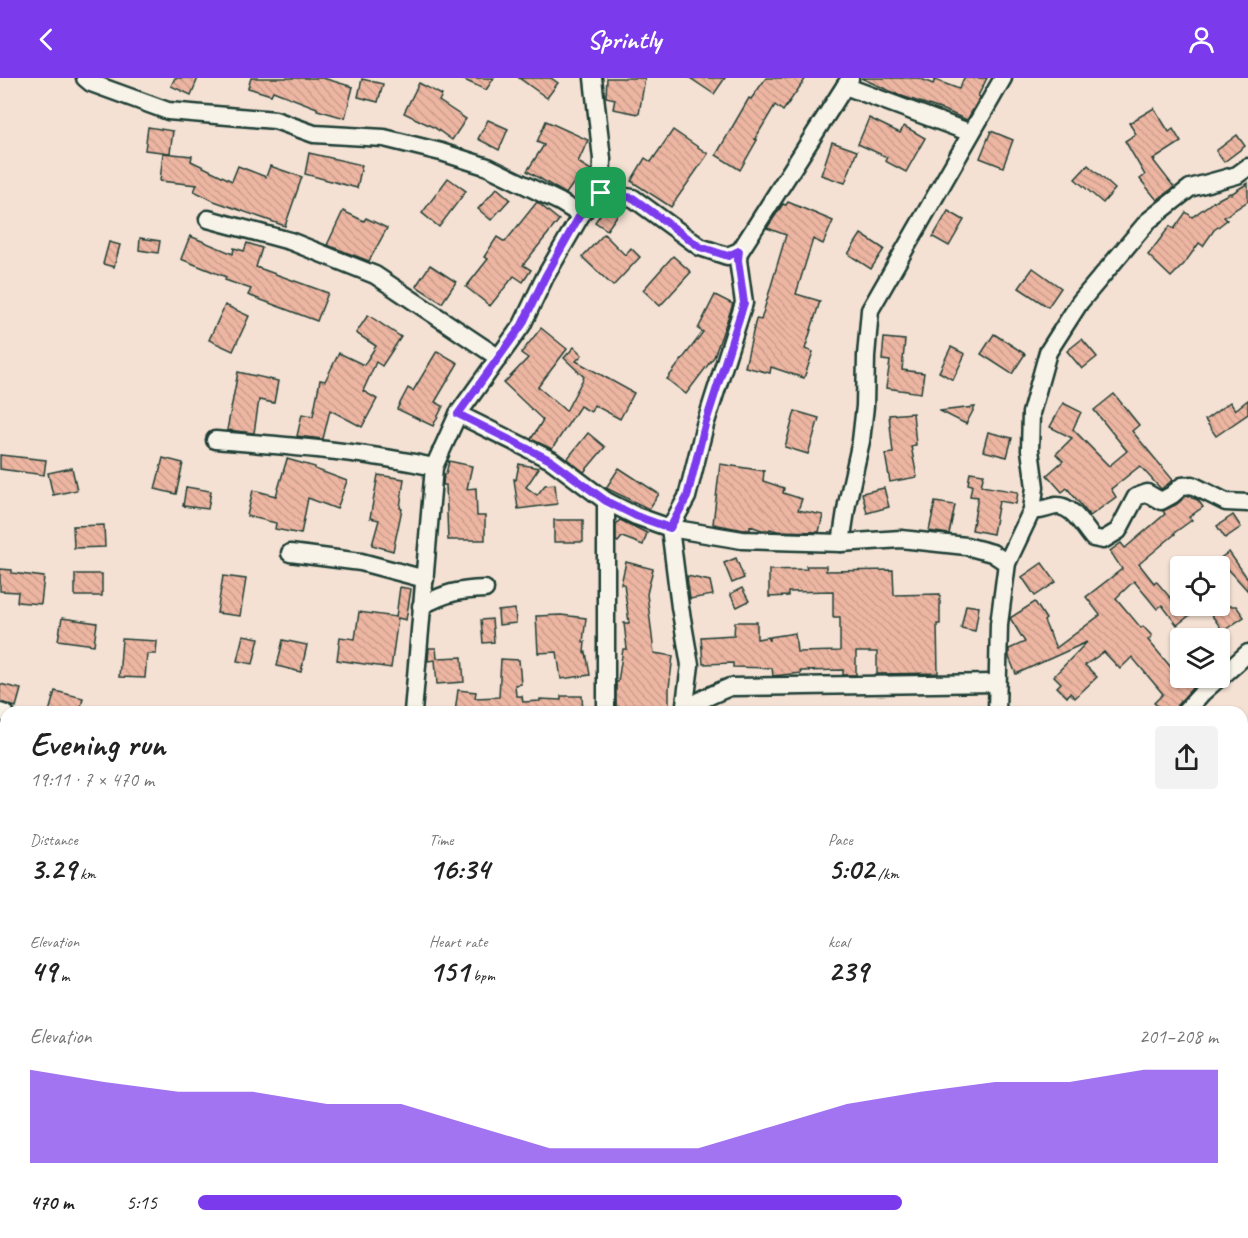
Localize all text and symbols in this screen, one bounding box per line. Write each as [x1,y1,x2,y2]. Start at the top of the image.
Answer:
text: Sprintly [587,22,661,56]
icon: back [30,23,63,56]
icon: person [1185,23,1218,56]
pin [575,167,626,218]
icon: arrive [584,176,617,209]
map controls [1170,556,1230,688]
button: locate [1170,556,1230,616]
button: layers [1170,628,1230,688]
text: Evening run [30,723,165,765]
button: share [1155,726,1218,789]
text: 19:11 · 7 × 470 m [30,767,154,792]
text: Distance [30,830,78,850]
text: Time [429,830,453,850]
text: Pace [828,830,853,850]
text: 3.29 [30,850,76,888]
text: 16:34 [429,850,490,888]
text: 5:02 [828,850,874,888]
text: km [76,864,96,884]
text: /km [874,864,899,884]
text: Elevation [30,932,79,952]
text: Heart rate [429,932,487,952]
text: kcal [828,932,849,952]
text: 49 [30,952,57,990]
text: 151 [429,952,469,990]
text: 239 [828,952,868,990]
text: m [57,966,69,986]
text: bpm [469,966,495,986]
text: Elevation [30,1024,92,1049]
text: 201–208 m [1139,1024,1218,1049]
text: 470 m [30,1190,73,1215]
text: 5:15 [126,1190,157,1215]

